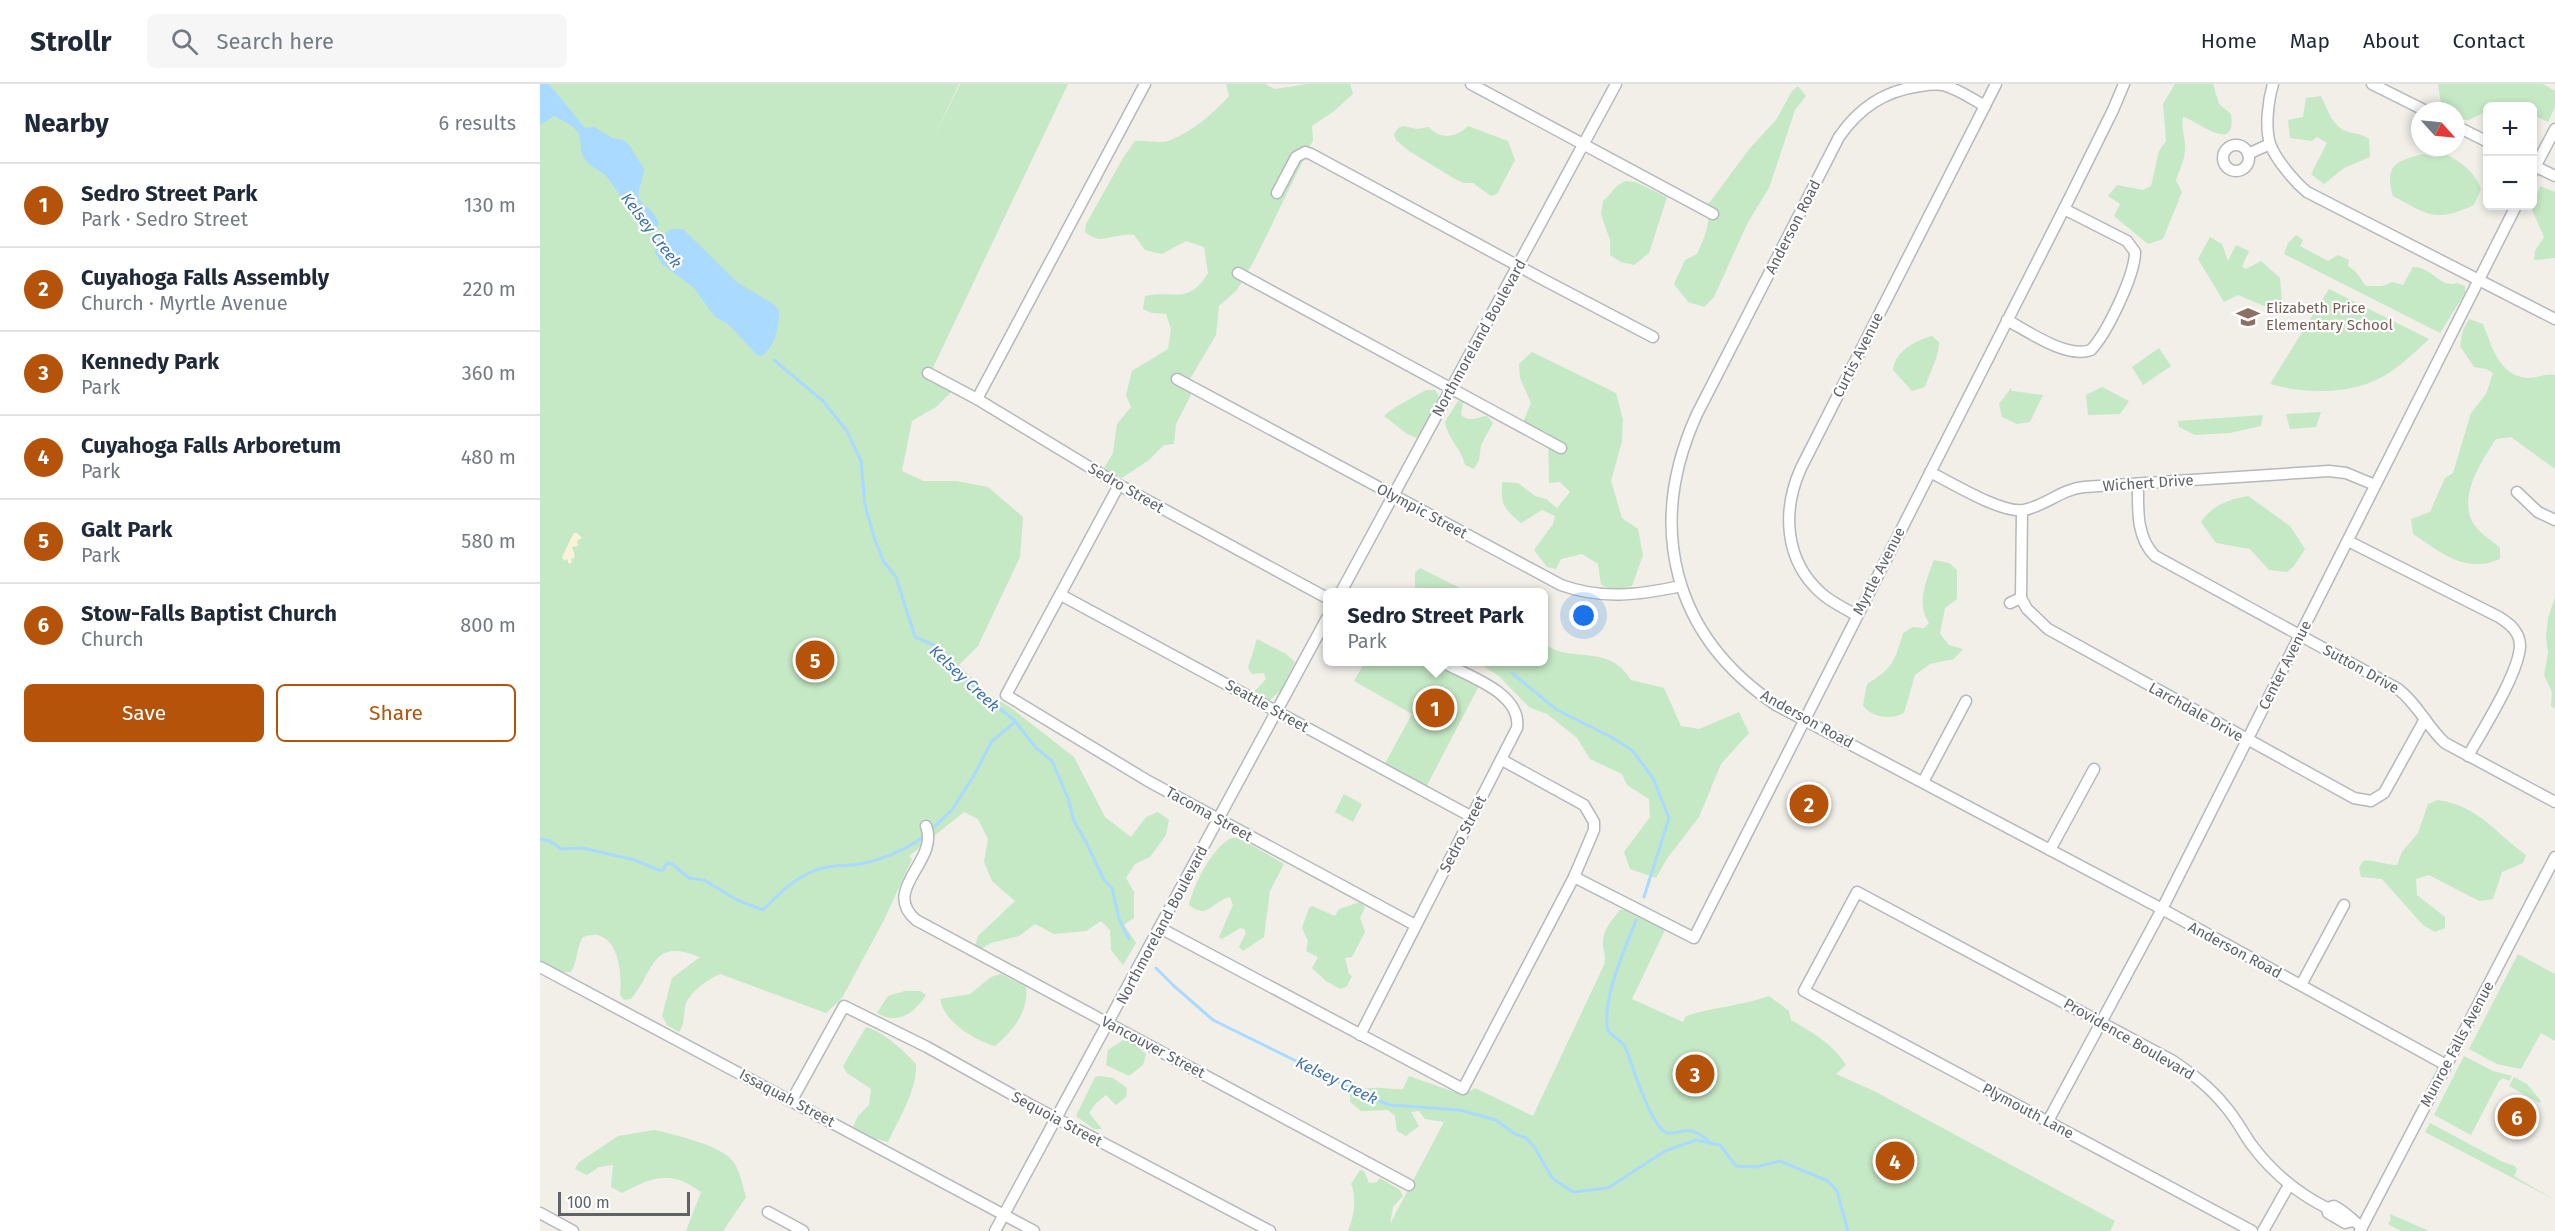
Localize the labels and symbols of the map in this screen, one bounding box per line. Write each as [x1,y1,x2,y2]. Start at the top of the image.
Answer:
north arrow [2411,102,2465,156]
street label: Anderson Road [1762,177,1824,277]
water label: Kelsey Creek [617,189,686,272]
street label: Northmoreland Boulevard [1428,256,1530,420]
place label: Elizabeth Price Elementary School [2266,299,2394,334]
school or university icon: Elizabeth Price Elementary School [2235,304,2261,330]
street label: Curtis Avenue [1829,309,1887,401]
street label: Sedro Street [1085,459,1167,517]
street label: Wichert Drive [2102,471,2194,495]
street label: Olympic Street [1374,480,1471,543]
street label: Myrtle Avenue [1849,524,1909,618]
your location [1569,601,1598,630]
street label: Center Avenue [2255,617,2315,713]
pin: 5 [796,638,834,682]
water label: Kelsey Creek [926,641,1004,716]
street label: Sutton Drive [2320,641,2402,697]
street label: Seattle Street [1222,676,1312,737]
street label: Larchdale Drive [2146,679,2246,745]
pin: 1 [1416,686,1454,730]
street label: Anderson Road [1757,686,1857,752]
pin: 2 [1790,782,1828,826]
street label: Tacoma Street [1162,783,1256,846]
street label: Sedro Street [1436,792,1490,876]
street label: Northmoreland Boulevard [1113,843,1211,1007]
street label: Anderson Road [2185,918,2285,982]
street label: Munroe Falls Avenue [2416,978,2498,1110]
street label: Providence Boulevard [2061,994,2197,1084]
street label: Vancouver Street [1098,1012,1209,1082]
water label: Kelsey Creek [1293,1052,1381,1109]
pin: 3 [1676,1052,1714,1096]
street label: Issaquah Street [736,1065,838,1131]
street label: Plymouth Lane [1979,1079,2077,1143]
street label: Sequoia Street [1009,1088,1106,1151]
pin: 6 [2498,1094,2536,1140]
pin: 4 [1876,1138,1914,1184]
scale bar [558,1189,690,1216]

